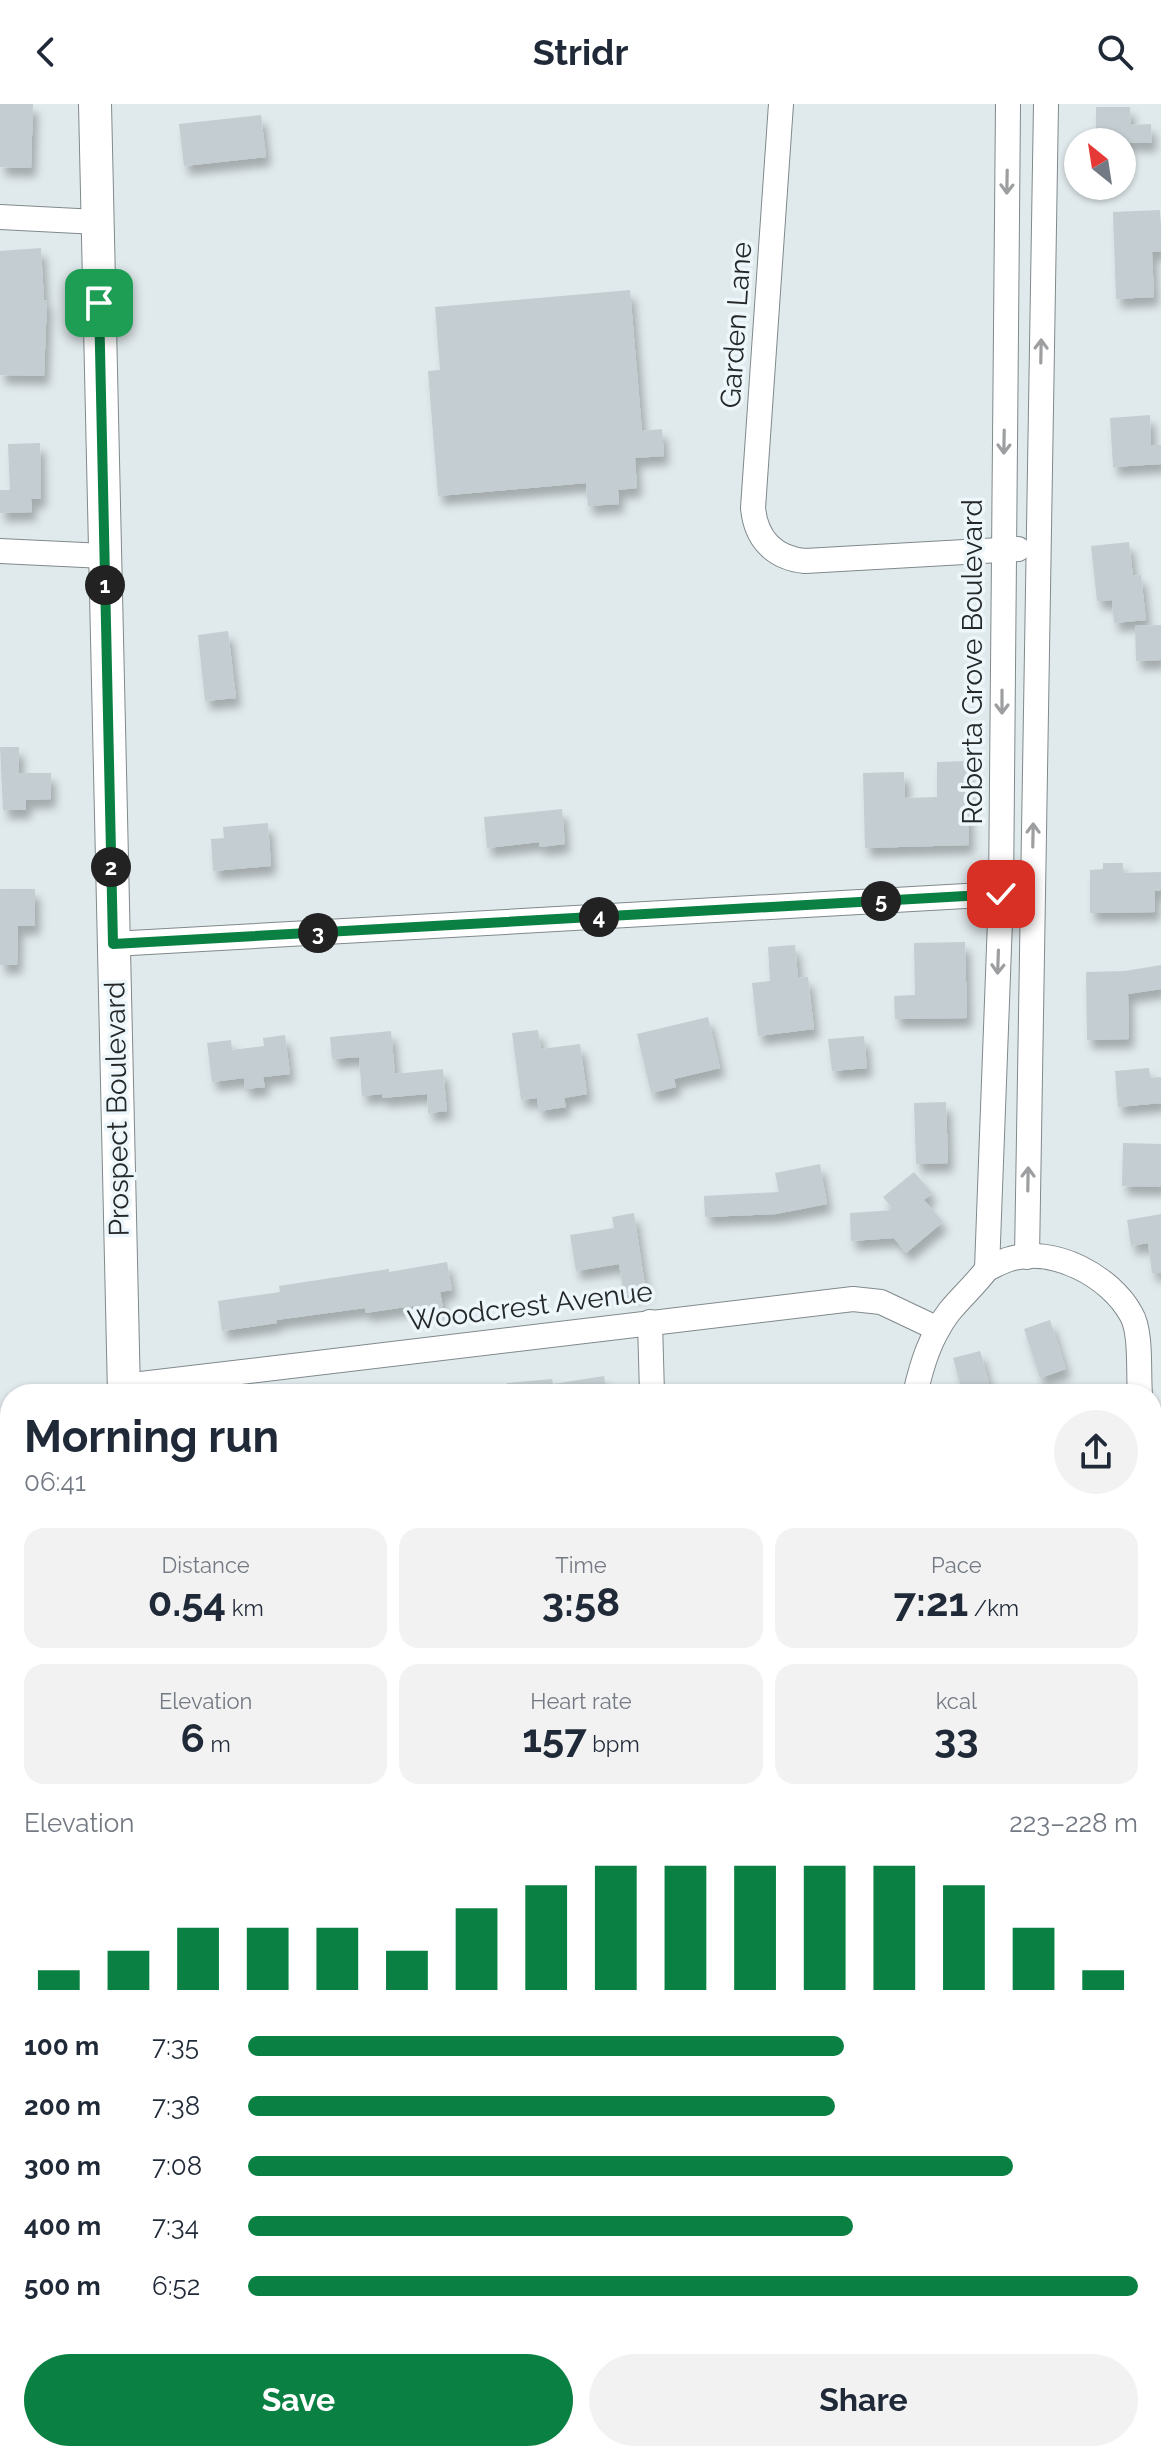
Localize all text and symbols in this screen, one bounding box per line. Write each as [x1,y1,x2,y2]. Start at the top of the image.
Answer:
icon: back [24,30,68,74]
icon: search [1093,30,1137,74]
text: Stridr [533,31,628,73]
north arrow [1064,128,1136,200]
map controls [1064,128,1136,200]
one-way arrow [1000,168,1015,195]
street label: Garden Lane [714,241,758,409]
pin [65,269,133,337]
icon: arrive [77,281,121,325]
one-way arrow [1033,338,1049,365]
one-way arrow [996,428,1012,455]
street label: Roberta Grove Boulevard [956,499,989,825]
pin: 1 [85,565,125,605]
text: 1 [100,572,110,598]
one-way arrow [994,688,1010,715]
one-way arrow [1025,822,1041,849]
pin: 2 [91,847,131,887]
text: 2 [105,854,117,880]
pin [967,860,1035,928]
icon: check [979,872,1023,916]
pin: 5 [861,881,901,921]
text: 5 [875,888,887,914]
pin: 4 [579,897,619,937]
text: 4 [593,904,605,930]
pin: 3 [298,913,338,953]
text: 3 [312,920,324,946]
one-way arrow [991,948,1006,975]
street label: Prospect Boulevard [98,981,136,1237]
one-way arrow [1020,1166,1036,1193]
street label: Woodcrest Avenue [406,1275,654,1337]
button: share [1054,1410,1138,1494]
text: Morning run [24,1411,279,1462]
text: 06:41 [24,1467,86,1497]
text: Distance [162,1552,250,1578]
text: Time [555,1552,607,1578]
text: Pace [931,1552,982,1578]
text: 0.54 [148,1578,226,1625]
text: 3:58 [542,1578,620,1625]
text: 7:21 [894,1578,968,1625]
text: km [226,1595,264,1621]
text: /km [968,1595,1019,1621]
text: Elevation [159,1688,252,1714]
text: Heart rate [530,1688,632,1714]
text: kcal [936,1688,977,1714]
text: 6 [181,1714,205,1761]
text: 157 [522,1714,587,1761]
text: 33 [934,1714,979,1761]
text: m [205,1731,231,1757]
text: bpm [587,1731,640,1757]
text: Elevation [24,1808,134,1838]
text: 223–228 m [1009,1808,1138,1838]
text: 100 m [24,2031,99,2061]
text: 7:35 [152,2031,199,2061]
text: 200 m [24,2091,101,2121]
text: 7:38 [152,2091,200,2121]
text: 300 m [24,2151,101,2181]
text: 7:08 [152,2151,202,2181]
text: 400 m [24,2211,101,2241]
text: 7:34 [152,2211,199,2241]
text: 500 m [24,2271,101,2301]
text: 6:52 [152,2271,200,2301]
button: Save [24,2354,573,2446]
button: Share [589,2354,1138,2446]

